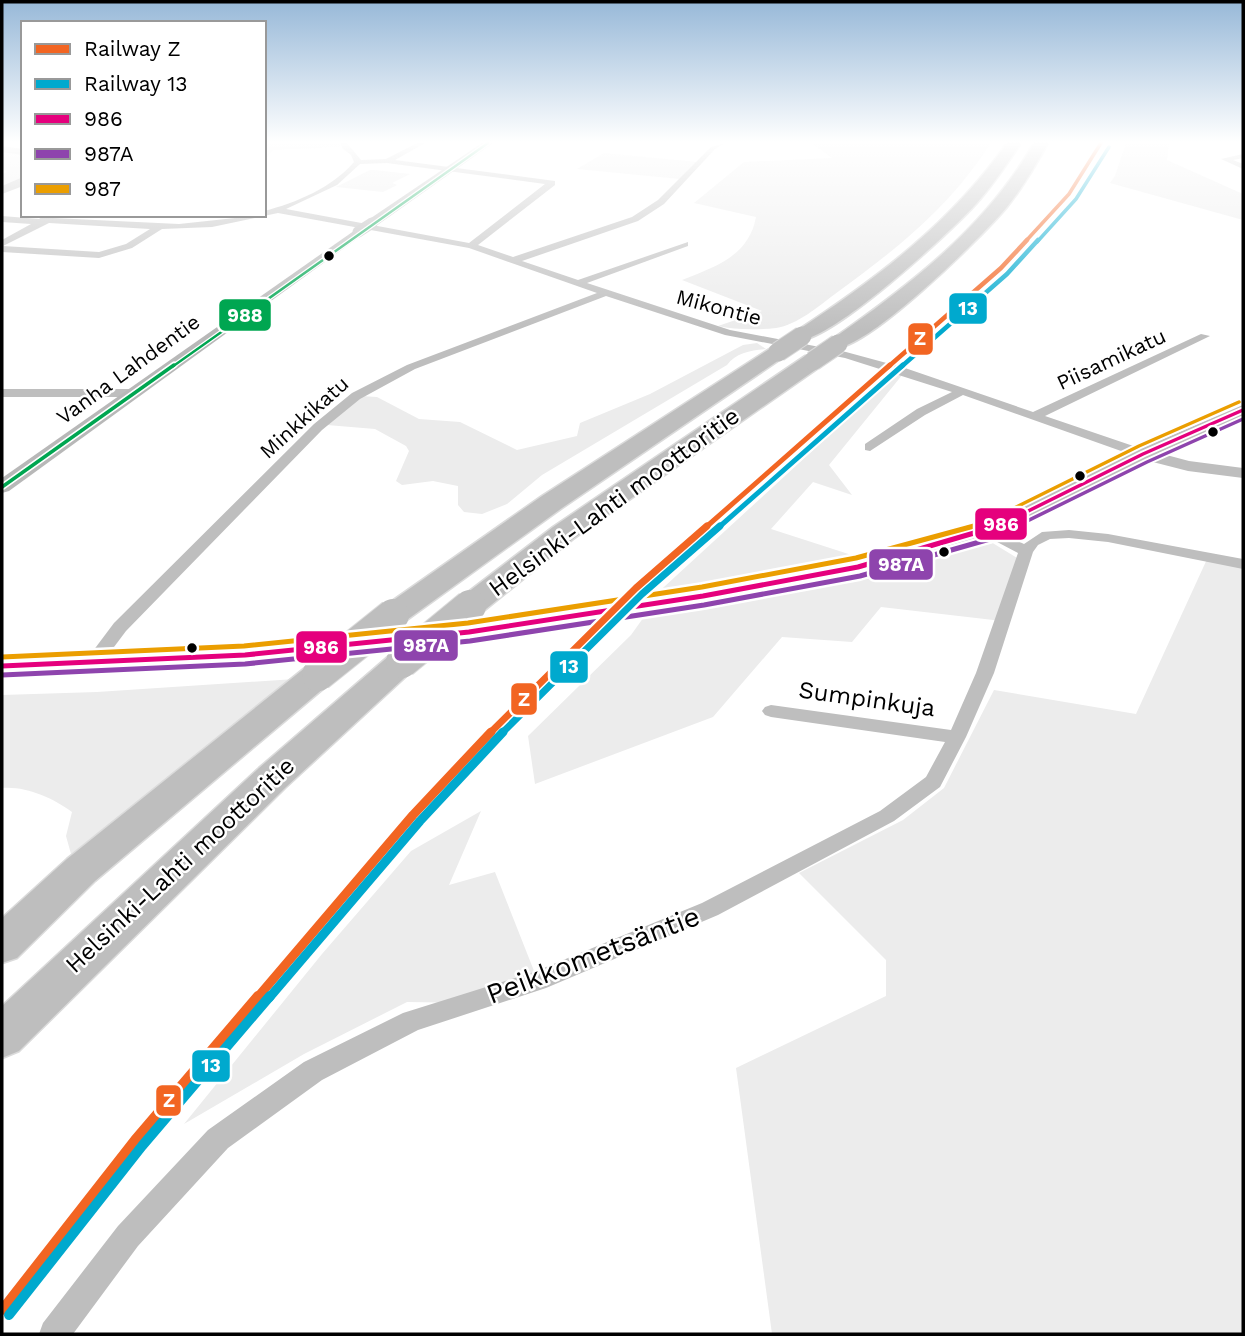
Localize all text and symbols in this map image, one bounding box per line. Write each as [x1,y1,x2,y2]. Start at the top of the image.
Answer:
legend [21,21,266,217]
text: Railway Z [84,36,181,61]
text: Railway 13 [84,71,188,96]
text: 986 [84,106,123,131]
text: 987A [84,141,134,166]
text: 987 [84,176,121,201]
unlabelled marker [322,249,336,263]
street label: Mikontie [674,284,764,330]
line badge: 13 [948,292,988,325]
text: 13 [958,297,978,320]
line badge: 988 [218,298,272,332]
text: 988 [227,304,263,327]
street label: Vanha Lahdentie [52,309,204,429]
line badge: Z [907,322,934,356]
street label: Piisamikatu [1052,323,1170,395]
text: Z [914,327,926,350]
street label: Minkkikatu [254,371,354,463]
street label: Helsinki-Lahti moottoritie [483,402,745,602]
unlabelled marker [1206,425,1220,439]
unlabelled marker [1073,469,1087,483]
line badge: 986 [974,507,1028,541]
text: 986 [983,513,1019,536]
unlabelled marker [937,545,951,559]
line badge: 987A [868,548,934,581]
text: 987A [878,553,924,576]
line badge: 987A [393,629,459,662]
line badge: 986 [295,630,348,664]
text: 987A [403,634,449,657]
text: 986 [303,636,339,659]
unlabelled marker [185,641,199,655]
line badge: 13 [549,650,589,684]
text: 13 [559,655,579,678]
street label: Sumpinkuja [797,676,937,722]
line badge: Z [510,682,538,716]
text: Z [518,688,530,711]
street label: Helsinki-Lahti moottoritie [60,751,300,979]
street label: Peikkometsäntie [482,899,704,1011]
line badge: 13 [191,1049,231,1083]
text: 13 [201,1054,221,1077]
line badge: Z [155,1084,182,1117]
text: Z [163,1089,175,1112]

